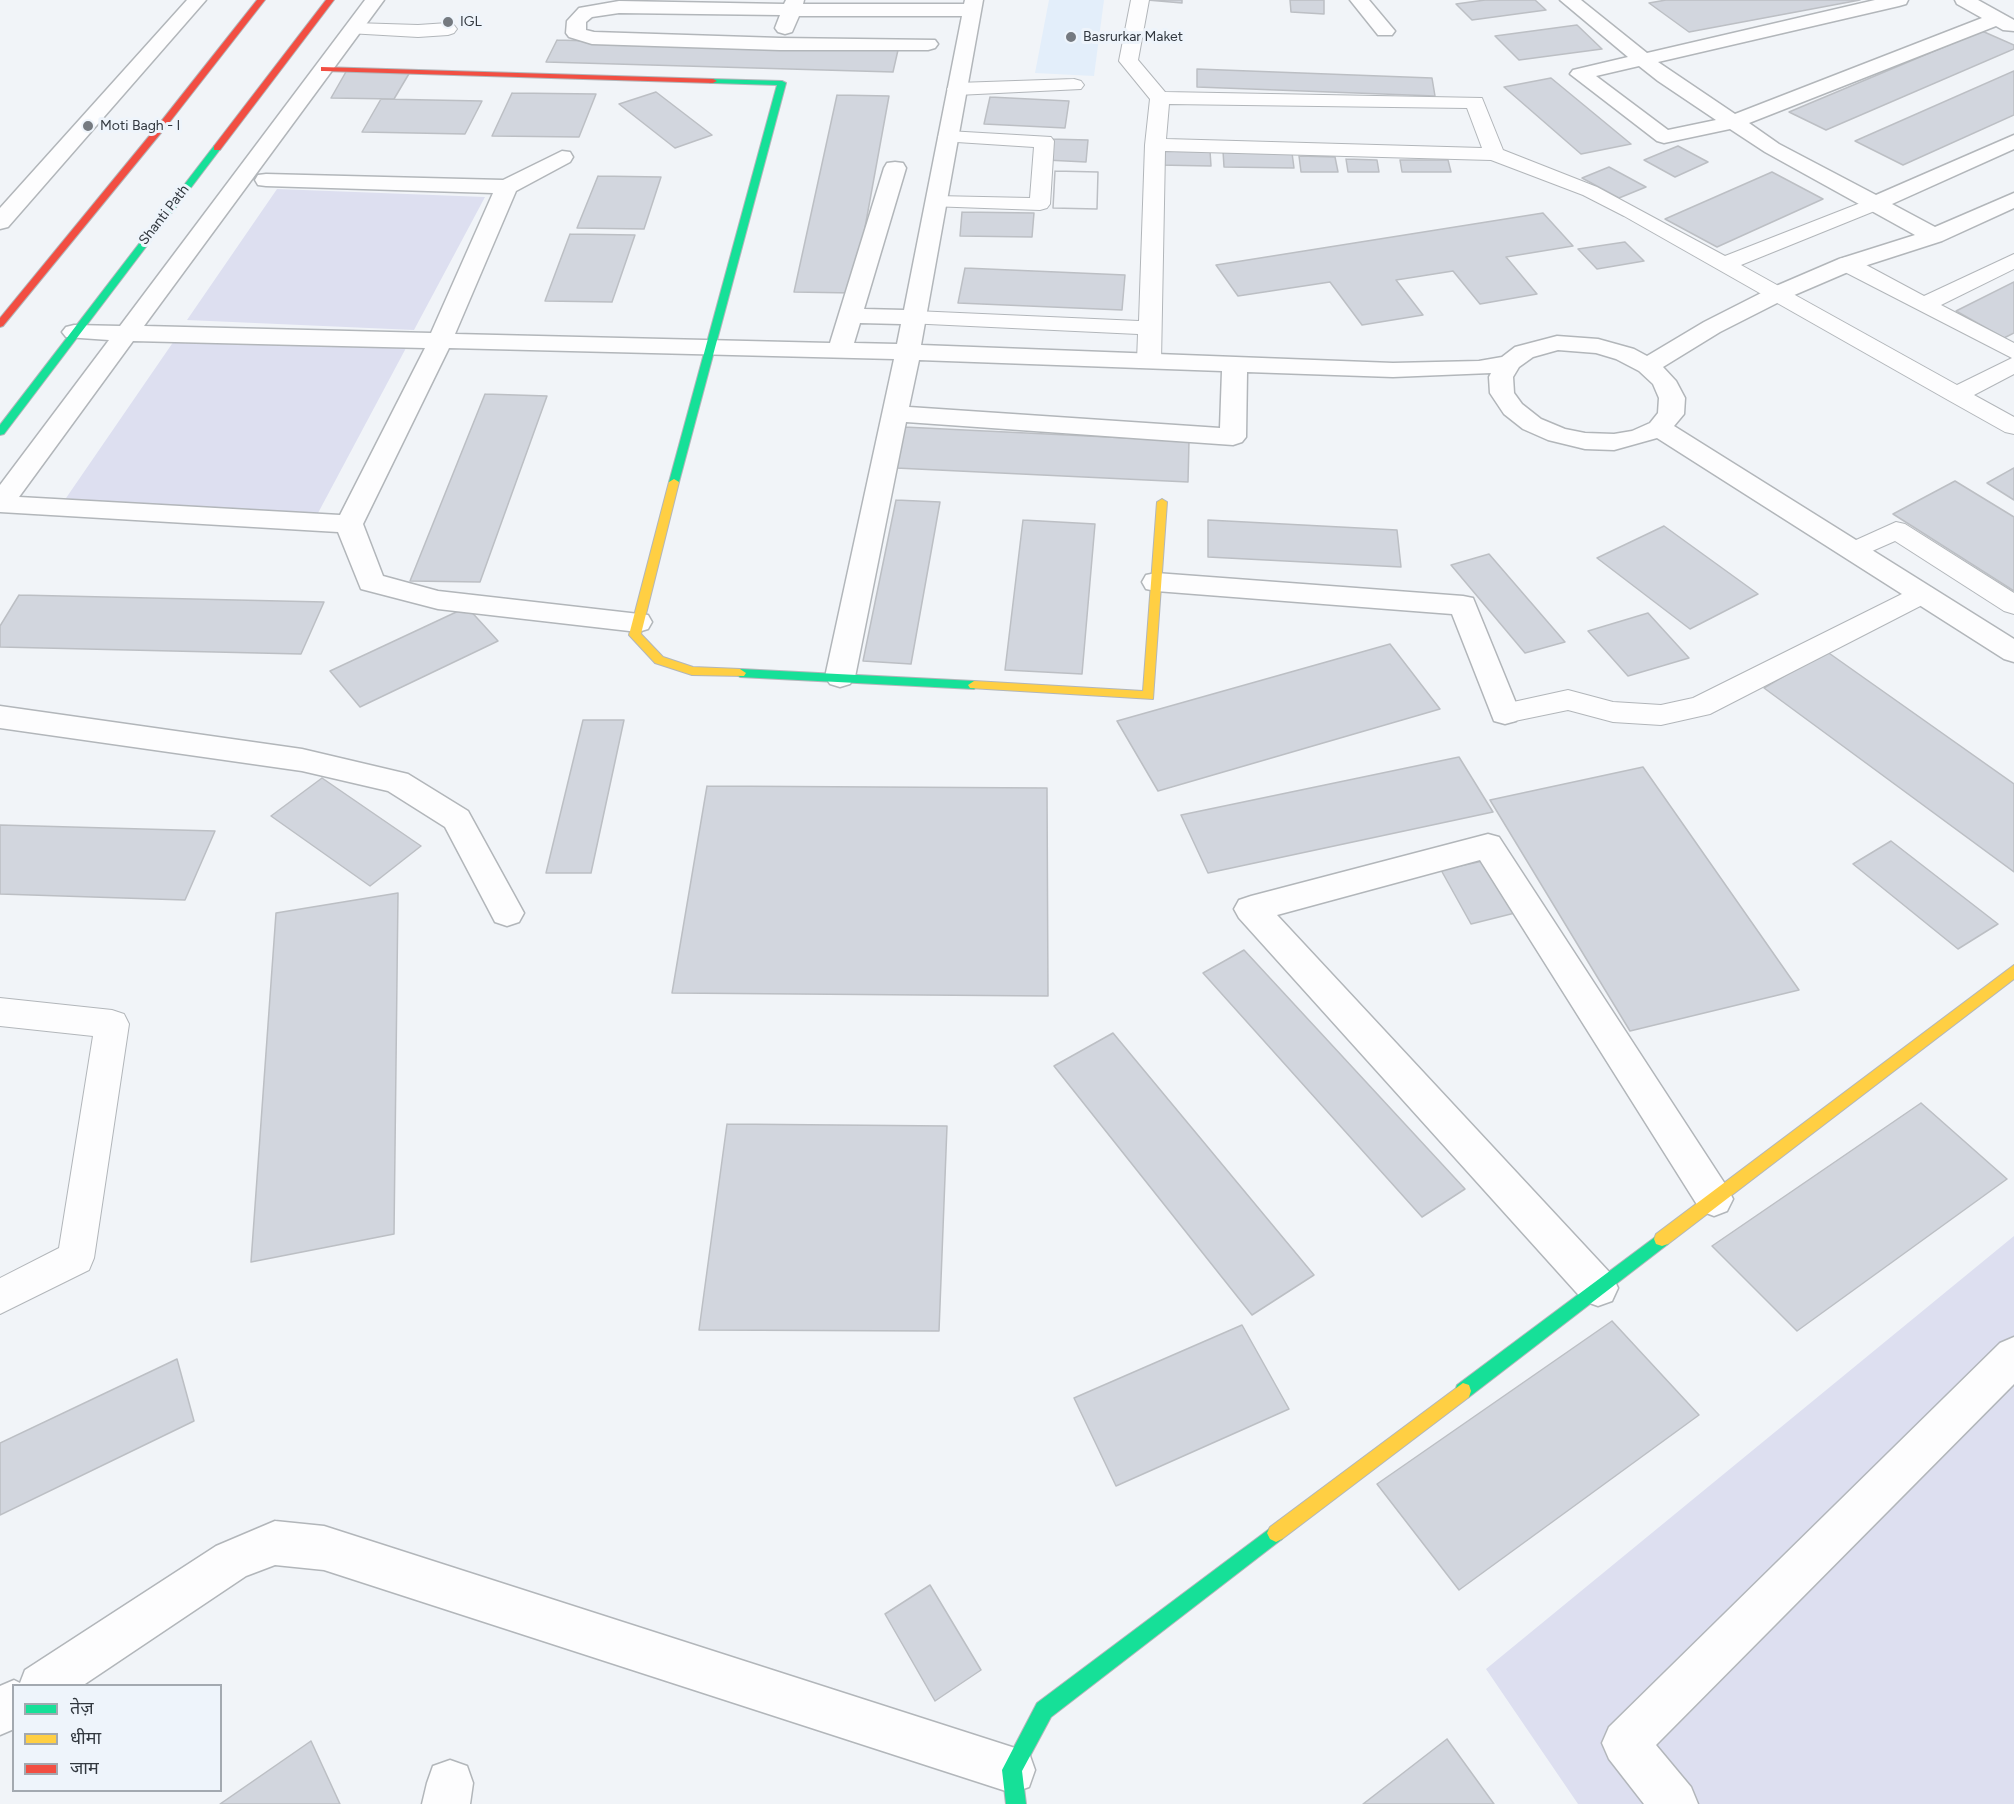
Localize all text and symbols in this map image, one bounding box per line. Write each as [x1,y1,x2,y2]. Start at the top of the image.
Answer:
place label: IGL [460,14,482,30]
marker: IGL [441,15,455,29]
place label: Basrurkar Maket [1083,29,1183,45]
marker: Basrurkar Maket [1064,30,1078,44]
place label: Moti Bagh - I [100,118,180,134]
marker: Moti Bagh - I [81,119,95,133]
street label: Shanti Path [135,182,193,248]
legend [12,1684,222,1792]
text: तेज़ [70,1697,94,1719]
text: धीमा [70,1727,101,1749]
text: जाम [70,1757,99,1779]

